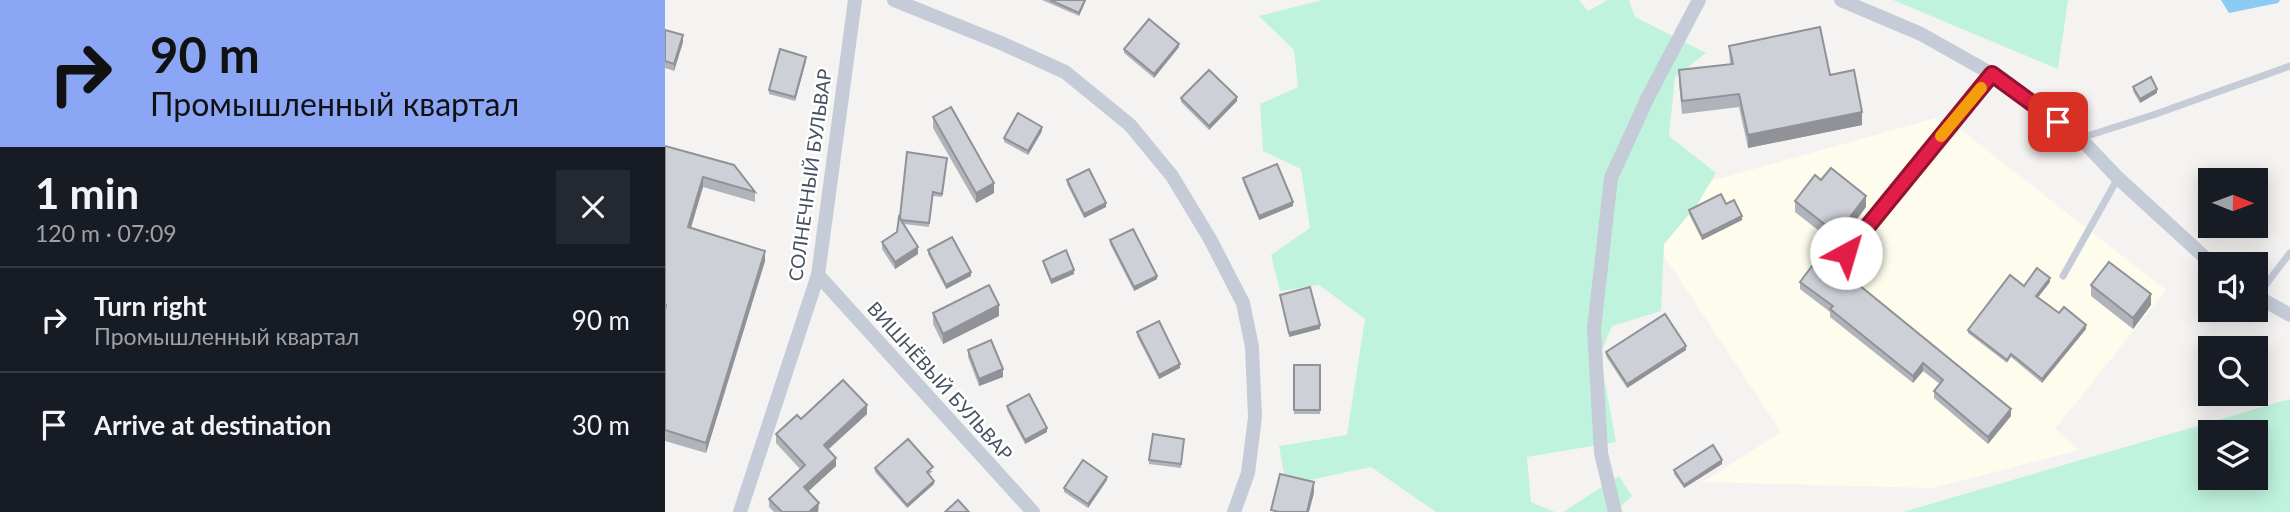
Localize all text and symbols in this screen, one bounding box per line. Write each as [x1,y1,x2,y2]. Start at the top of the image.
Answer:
text: 90 m [150,25,260,83]
icon: right [35,28,126,119]
street label: СОЛНЕЧНЫЙ БУЛЬВАР [783,67,836,283]
text: Промышленный квартал [150,84,519,123]
pin [2028,92,2088,152]
icon: arrive [2039,103,2077,141]
text: 1 min [35,168,139,218]
north arrow [2198,168,2268,238]
map controls [2198,168,2268,490]
button: close [556,170,630,244]
position arrow [1809,216,1883,290]
text: 120 m · 07:09 [35,219,177,247]
button: sound [2198,252,2268,322]
text: Turn right [94,290,207,322]
street label: ВИШНЁВЫЙ БУЛЬВАР [863,297,1018,465]
icon: right [35,301,73,339]
text: 90 m [572,304,630,336]
text: Промышленный квартал [94,322,359,350]
button: search [2198,336,2268,406]
icon: arrive [35,406,73,444]
text: Arrive at destination [94,409,331,441]
text: 30 m [572,409,630,441]
button: layers [2198,420,2268,490]

